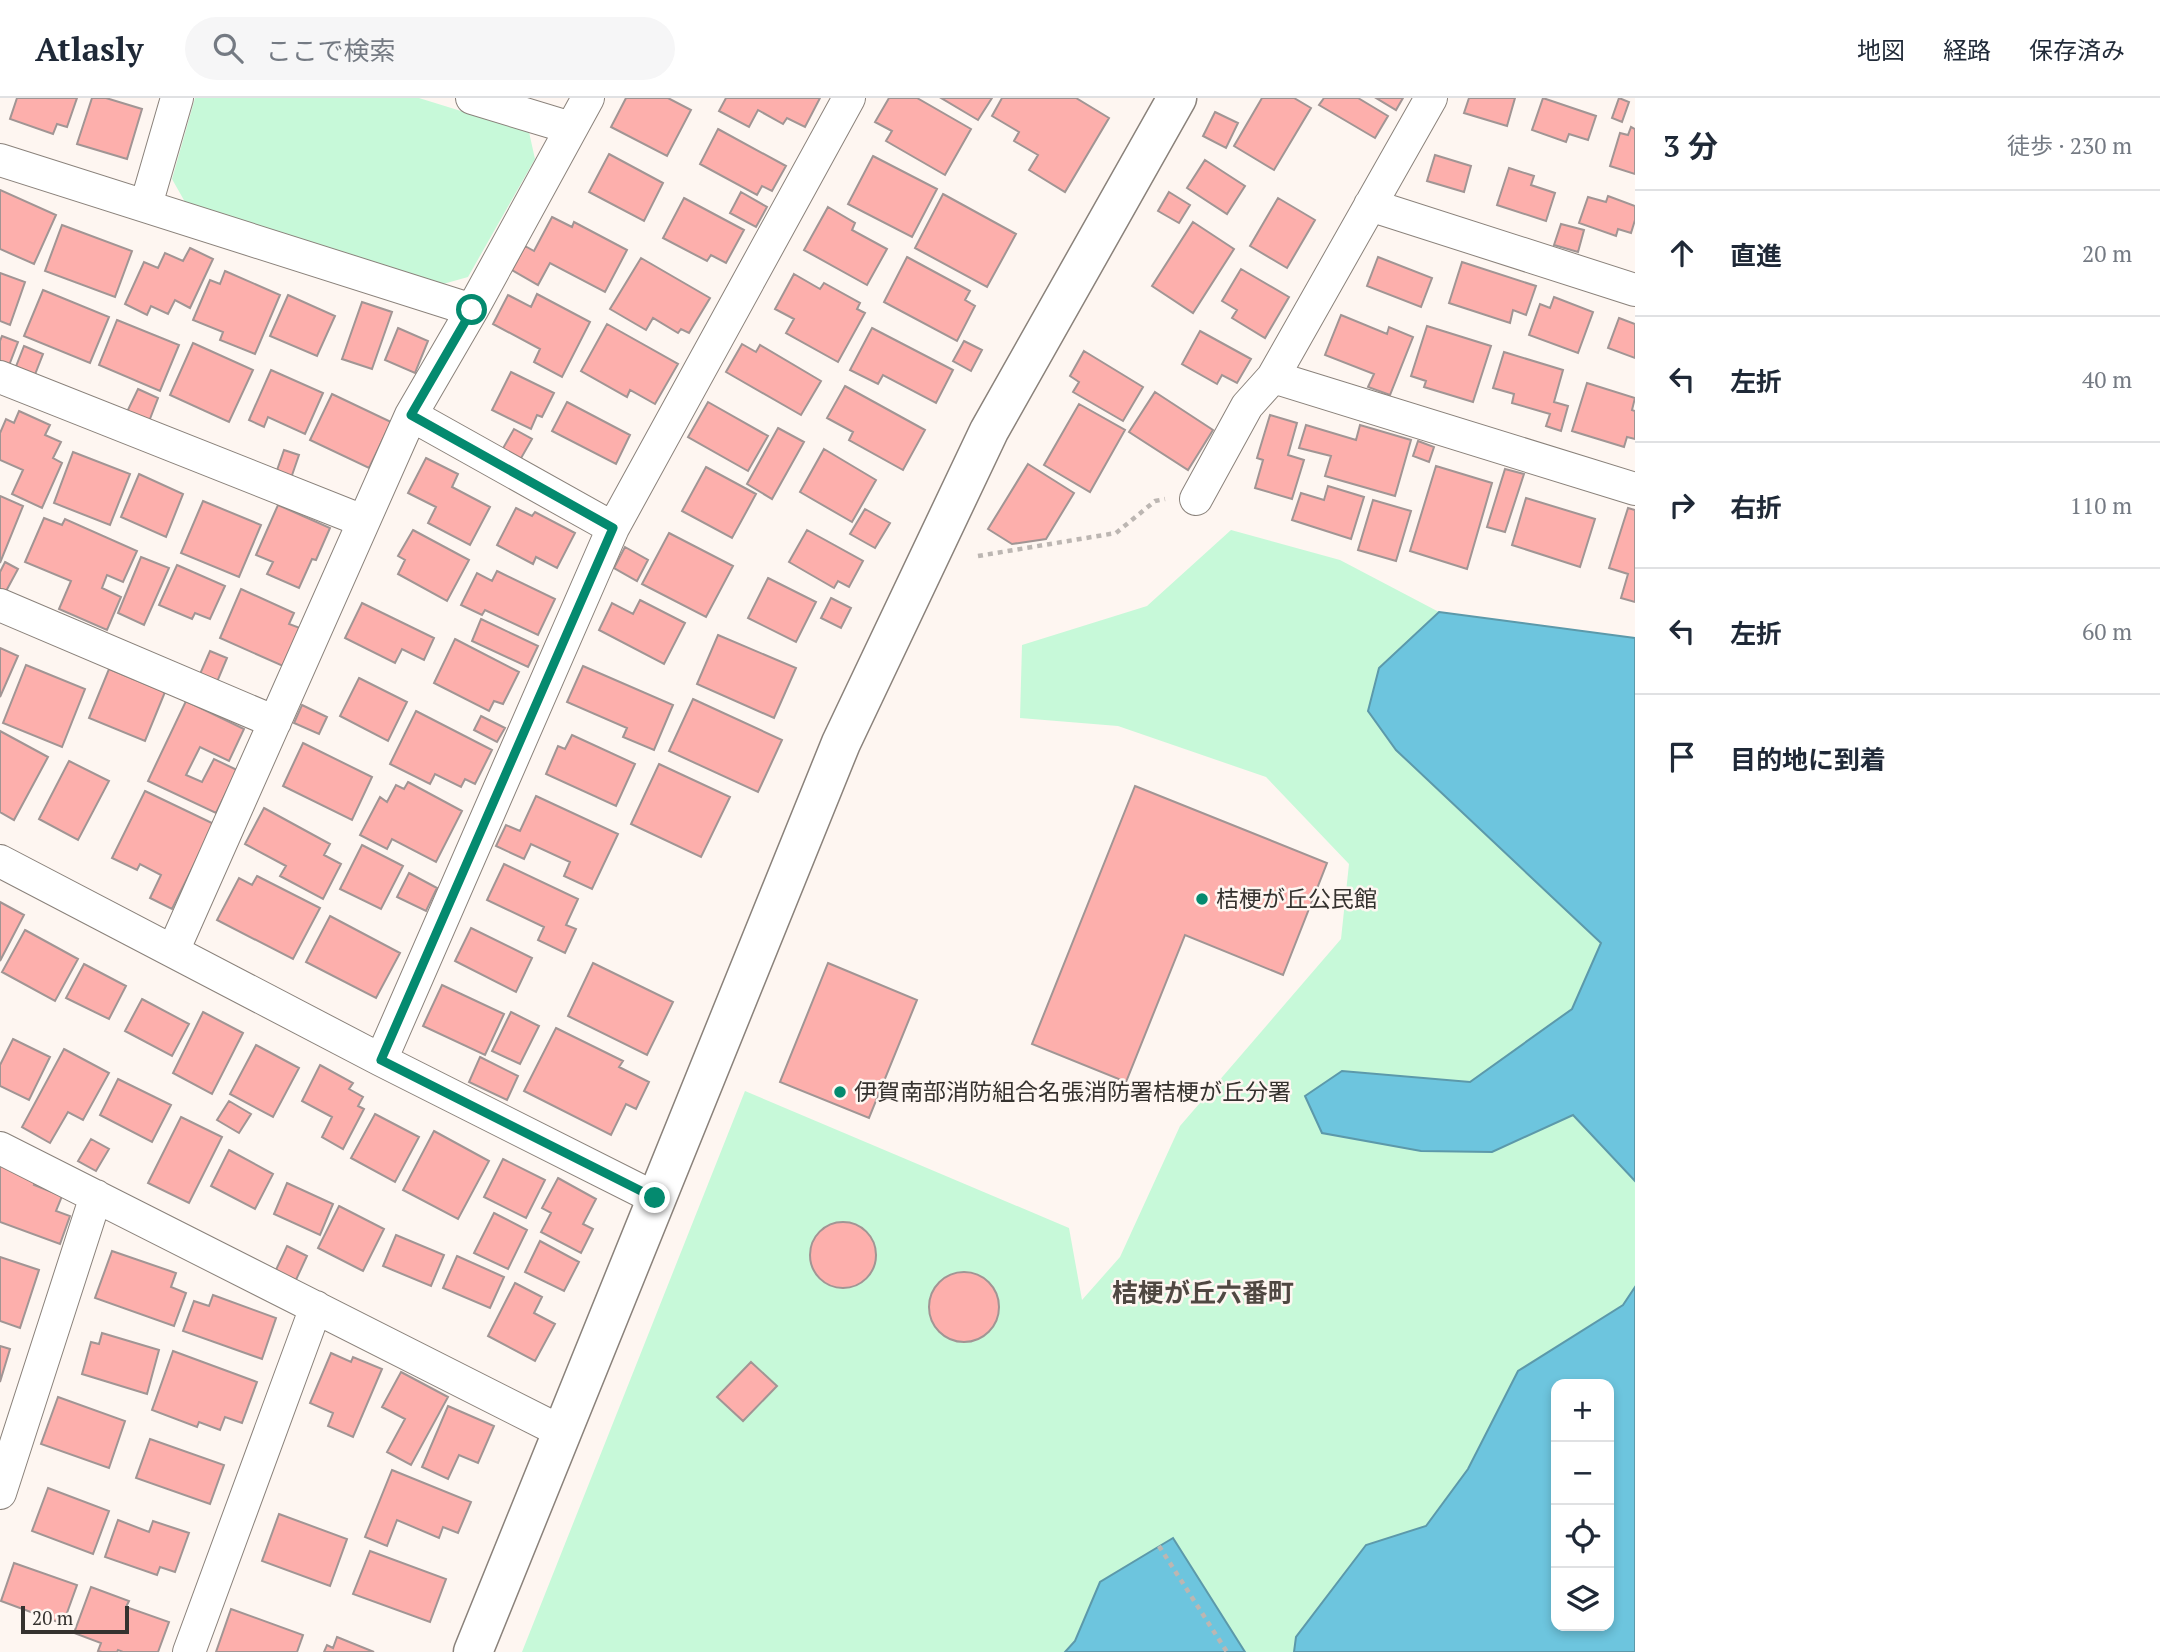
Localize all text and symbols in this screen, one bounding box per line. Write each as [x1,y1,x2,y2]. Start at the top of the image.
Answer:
search box [185,17,675,80]
text: Atlasly [35,27,143,70]
icon: search [209,29,247,67]
text: ここで検索 [265,33,395,67]
text: 地図 [1857,34,1905,66]
text: 経路 [1943,34,1991,66]
text: 保存済み [2029,34,2125,66]
text: 3 分 [1663,126,1718,166]
text: 徒歩 · 230 m [2007,130,2132,161]
icon: ahead [1663,234,1701,272]
text: 直進 [1730,238,1782,272]
text: 20 m [2082,238,2132,269]
route start [456,294,487,325]
icon: left [1663,360,1701,398]
text: 左折 [1730,364,1782,398]
text: 40 m [2082,364,2132,395]
icon: right [1663,486,1701,524]
text: 右折 [1730,490,1782,524]
text: 110 m [2070,490,2132,521]
icon: left [1663,612,1701,650]
text: 左折 [1730,616,1782,650]
text: 60 m [2082,616,2132,647]
icon: arrive [1663,738,1701,776]
text: 目的地に到着 [1730,742,1886,776]
place label: 桔梗が丘公民館 [1216,883,1377,914]
marker: 桔梗が丘公民館 [1194,891,1210,907]
place label: 伊賀南部消防組合名張消防署桔梗が丘分署 [854,1076,1291,1107]
marker: 伊賀南部消防組合名張消防署桔梗が丘分署 [832,1084,848,1100]
route end [639,1182,670,1213]
district label: 桔梗が丘六番町 [1112,1275,1294,1309]
map controls [1551,1379,1614,1631]
button: + [1551,1379,1614,1442]
button: − [1551,1442,1614,1505]
button: locate [1551,1505,1614,1568]
button: layers [1551,1568,1614,1631]
scale bar [21,1603,130,1635]
text: 20 m [32,1605,73,1630]

